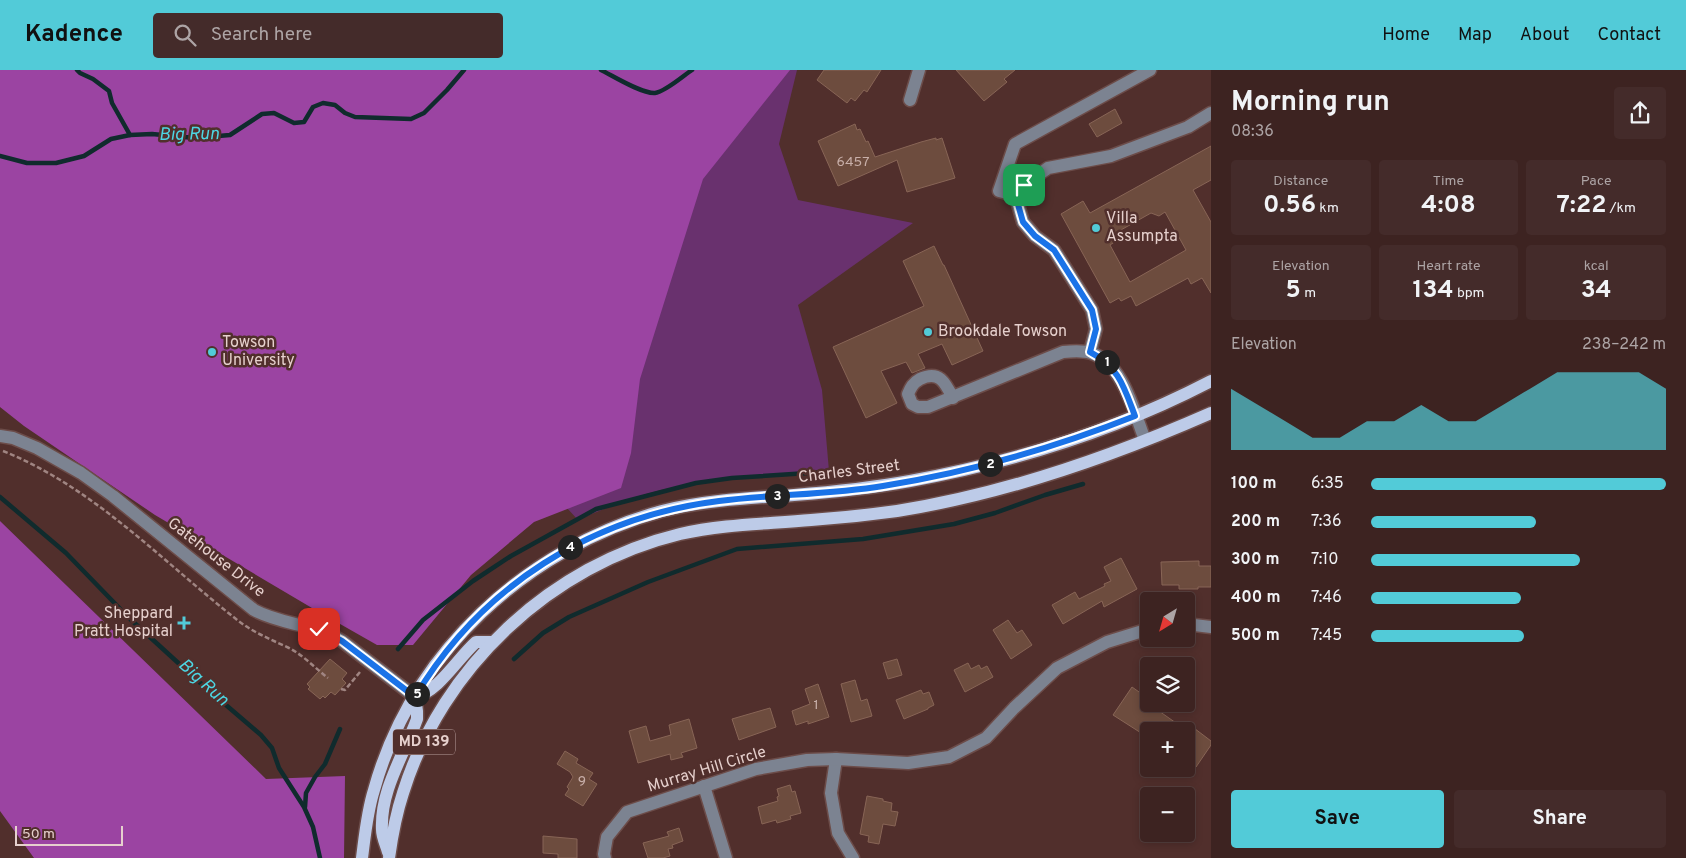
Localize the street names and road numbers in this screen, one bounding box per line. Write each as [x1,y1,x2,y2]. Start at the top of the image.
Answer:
street label: Charles Street [797,456,901,488]
street label: Gatehouse Drive [163,514,269,602]
road number: MD 139 [393,730,455,754]
street label: Murray Hill Circle [645,742,769,798]

